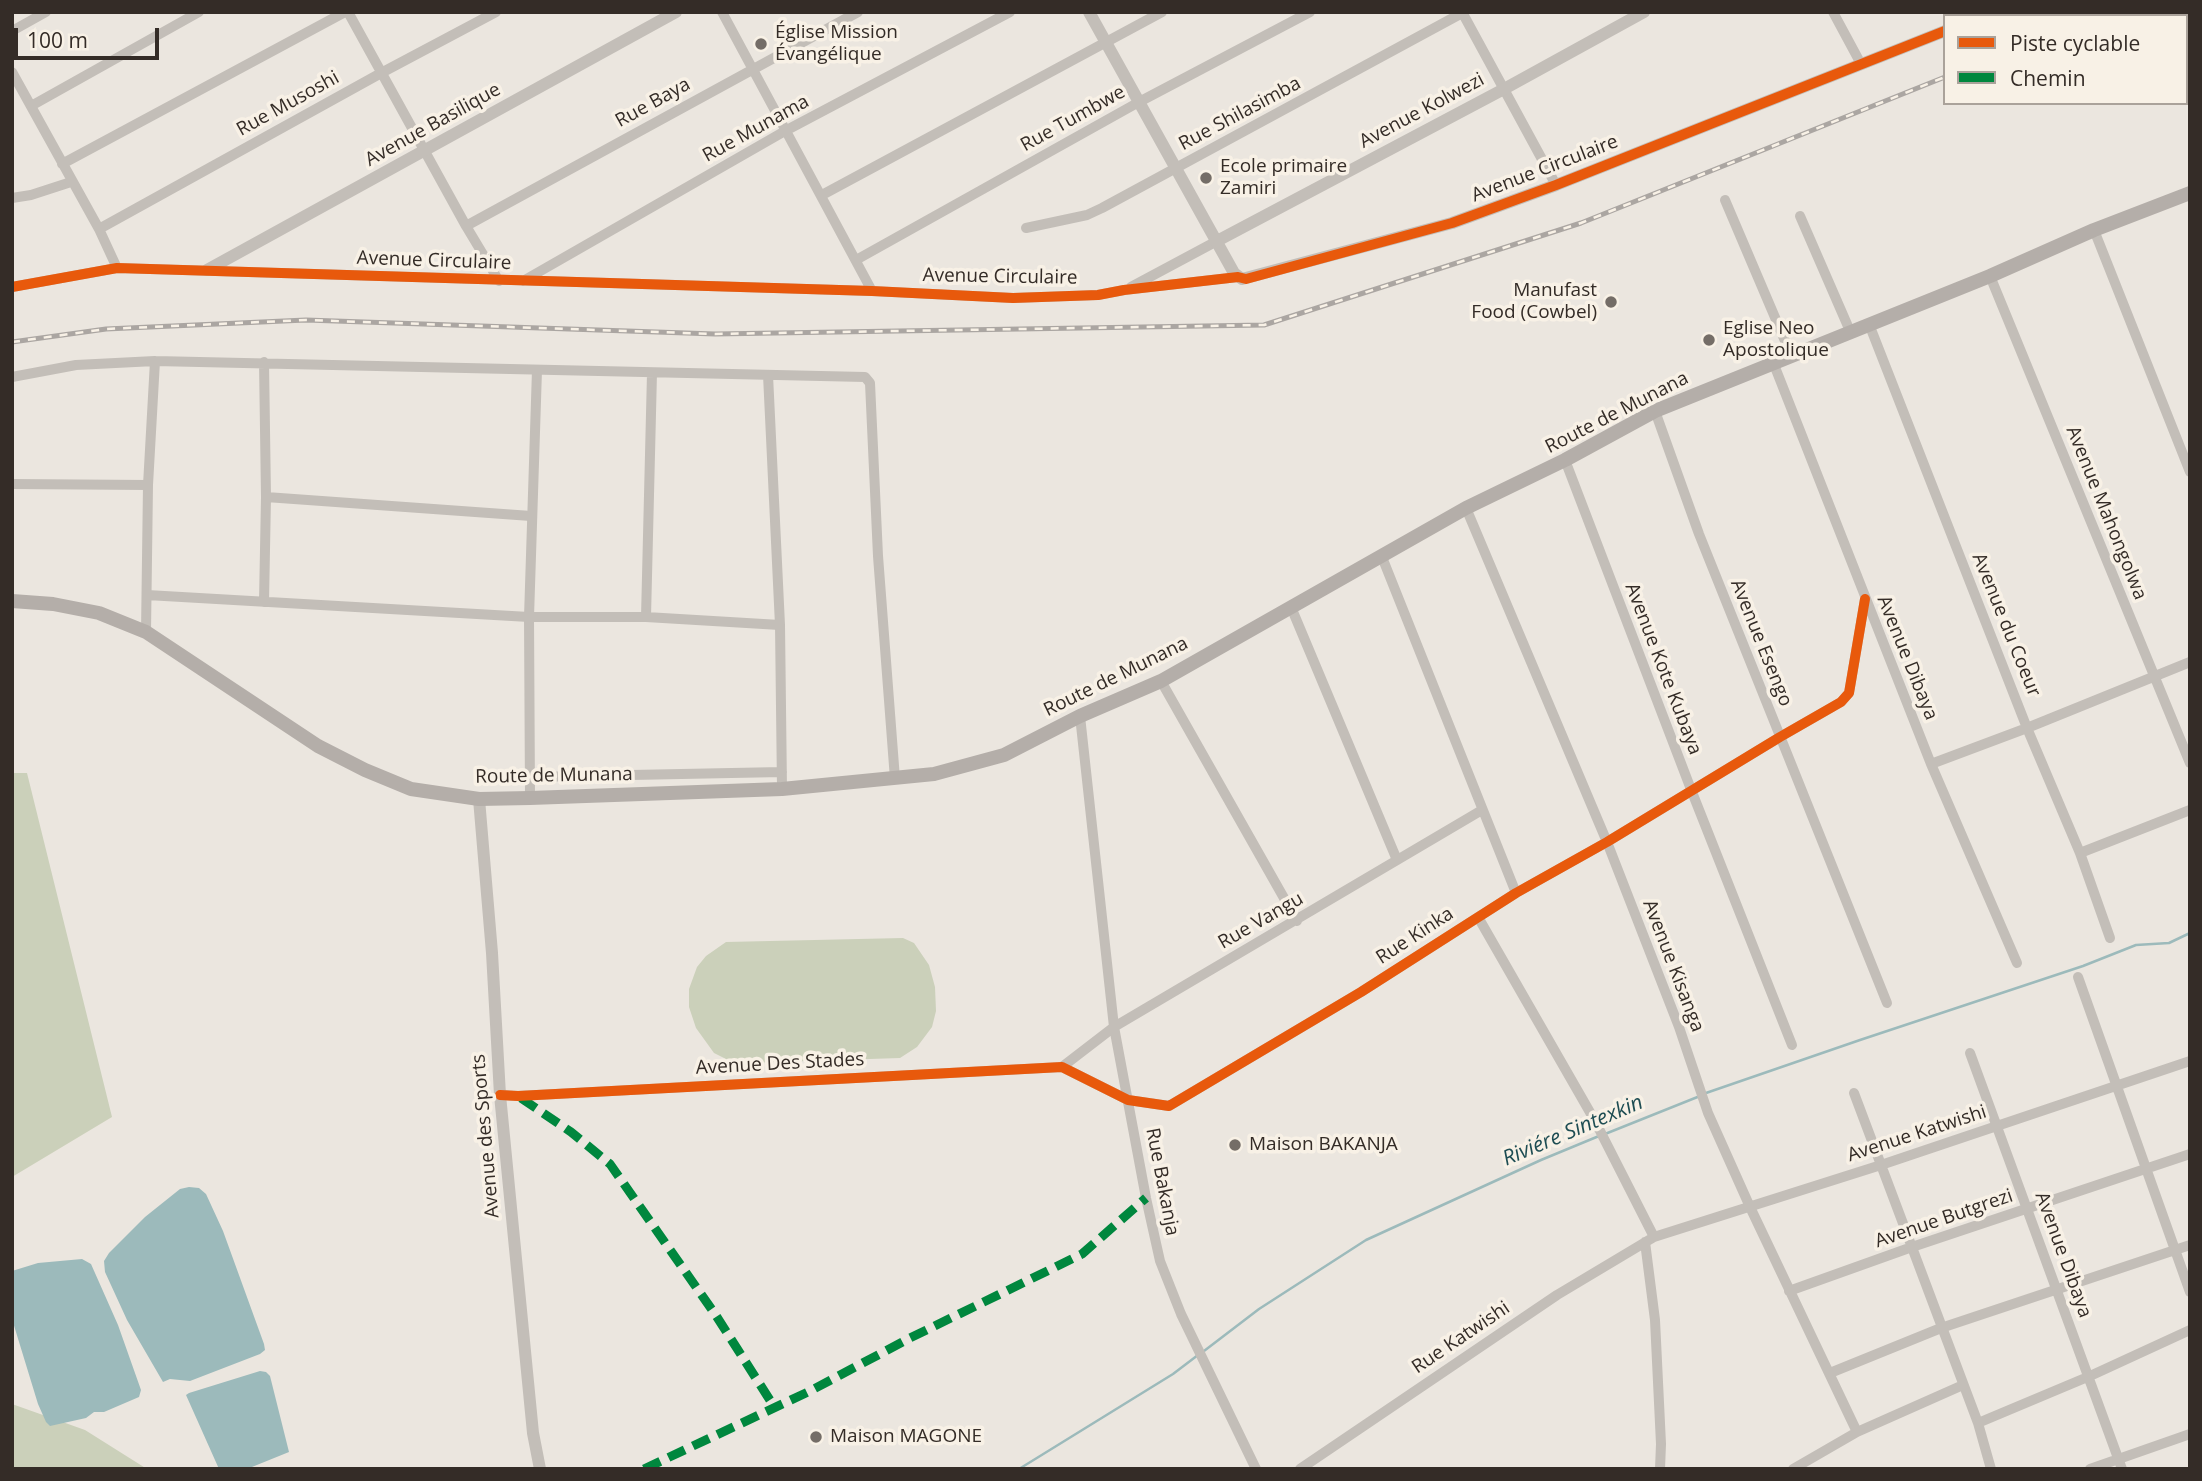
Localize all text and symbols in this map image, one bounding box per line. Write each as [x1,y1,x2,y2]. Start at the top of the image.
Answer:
scale bar [18,14,163,58]
legend [1943,14,2188,105]
place label: Église Mission Évangélique [775,22,898,66]
text: 100 m [27,26,88,54]
text: Piste cyclable [2010,29,2140,57]
marker: Église Mission Évangélique [753,36,769,52]
text: Chemin [2010,64,2086,92]
street label: Rue Musoshi [233,66,343,142]
street label: Avenue Kolwezi [1356,69,1488,153]
street label: Rue Shilasimba [1175,72,1305,156]
street label: Rue Baya [612,73,694,133]
street label: Avenue Basilique [361,78,505,172]
street label: Rue Tumbwe [1017,81,1129,157]
street label: Rue Munama [699,90,813,168]
street label: Avenue Circulaire [1469,131,1621,207]
place label: Ecole primaire Zamiri [1220,156,1347,200]
marker: Ecole primaire Zamiri [1198,170,1214,186]
street label: Avenue Circulaire [356,247,512,275]
street label: Avenue Circulaire [922,264,1078,290]
place label: Manufast Food (Cowbel) [1471,280,1597,324]
marker: Manufast Food (Cowbel) [1603,294,1619,310]
place label: Eglise Neo Apostolique [1723,318,1829,362]
marker: Eglise Neo Apostolique [1701,332,1717,348]
street label: Route de Munana [1542,367,1692,459]
street label: Avenue Mahongolwa [2061,423,2151,603]
street label: Avenue du Coeur [1967,550,2045,700]
street label: Avenue Esengo [1725,576,1797,710]
street label: Avenue Kote Kubaya [1620,580,1706,758]
street label: Avenue Dibaya [1872,593,1942,723]
street label: Route de Munana [1040,632,1192,722]
street label: Route de Munana [475,763,633,789]
street label: Rue Vangu [1214,888,1308,954]
street label: Avenue Kisanga [1637,897,1709,1035]
street label: Rue Kinka [1372,903,1458,969]
street label: Avenue Des Stades [695,1048,865,1080]
street label: Avenue des Sports [467,1053,505,1219]
water label: Riviére Sintexkin [1499,1090,1647,1172]
street label: Avenue Katwishi [1844,1101,1990,1167]
street label: Rue Bakanja [1140,1126,1184,1238]
place label: Maison BAKANJA [1249,1134,1398,1156]
marker: Maison BAKANJA [1227,1137,1243,1153]
street label: Avenue Butgrezi [1872,1185,2016,1253]
street label: Avenue Dibaya [2030,1189,2096,1321]
street label: Rue Katwishi [1408,1297,1514,1379]
place label: Maison MAGONE [830,1426,982,1448]
marker: Maison MAGONE [808,1429,824,1445]

